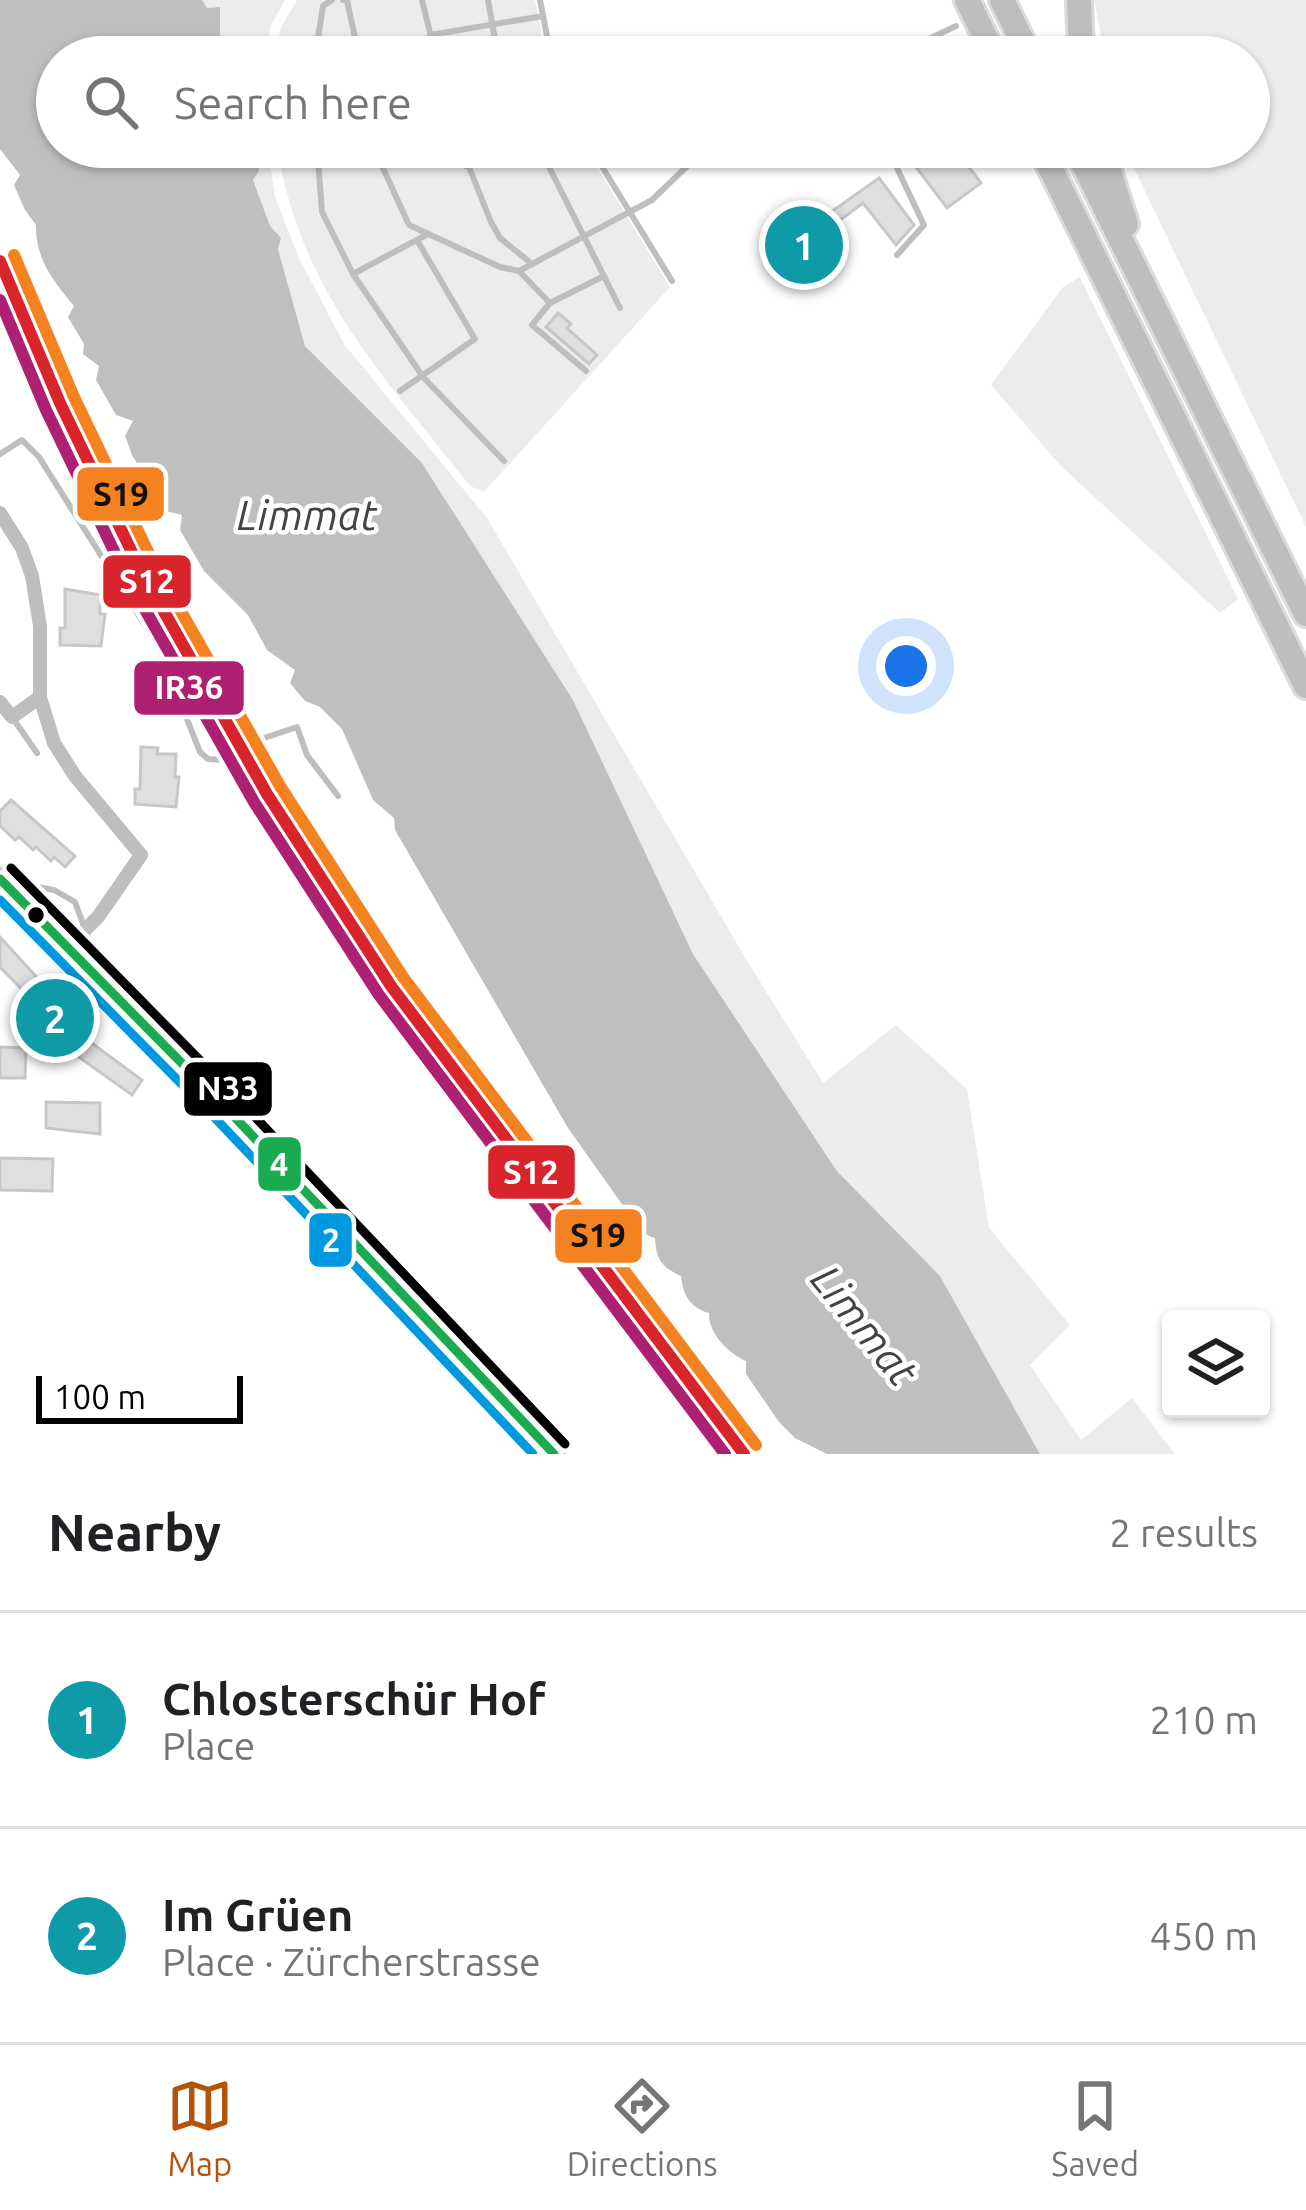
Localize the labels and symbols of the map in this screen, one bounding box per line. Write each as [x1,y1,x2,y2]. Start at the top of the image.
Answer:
pin: 1 [765,200,843,290]
line badge: S19 [75,465,166,523]
text: S19 [93,475,149,512]
water label: Limmat [237,491,378,538]
line badge: S12 [101,553,193,610]
text: S12 [119,562,175,599]
your location [876,636,936,696]
line badge: IR36 [132,659,246,717]
text: IR36 [155,668,223,705]
unlabelled marker [25,904,47,926]
pin: 2 [16,973,94,1063]
line badge: N33 [182,1060,274,1118]
text: N33 [197,1069,259,1106]
line badge: 4 [256,1135,303,1193]
line badge: S12 [486,1143,577,1201]
text: 4 [270,1145,288,1182]
text: S12 [503,1153,559,1190]
line badge: S19 [553,1207,644,1265]
line badge: 2 [307,1211,354,1269]
text: S19 [570,1216,626,1253]
text: 2 [322,1221,340,1258]
water label: Limmat [803,1256,928,1395]
scale bar [36,1370,243,1423]

